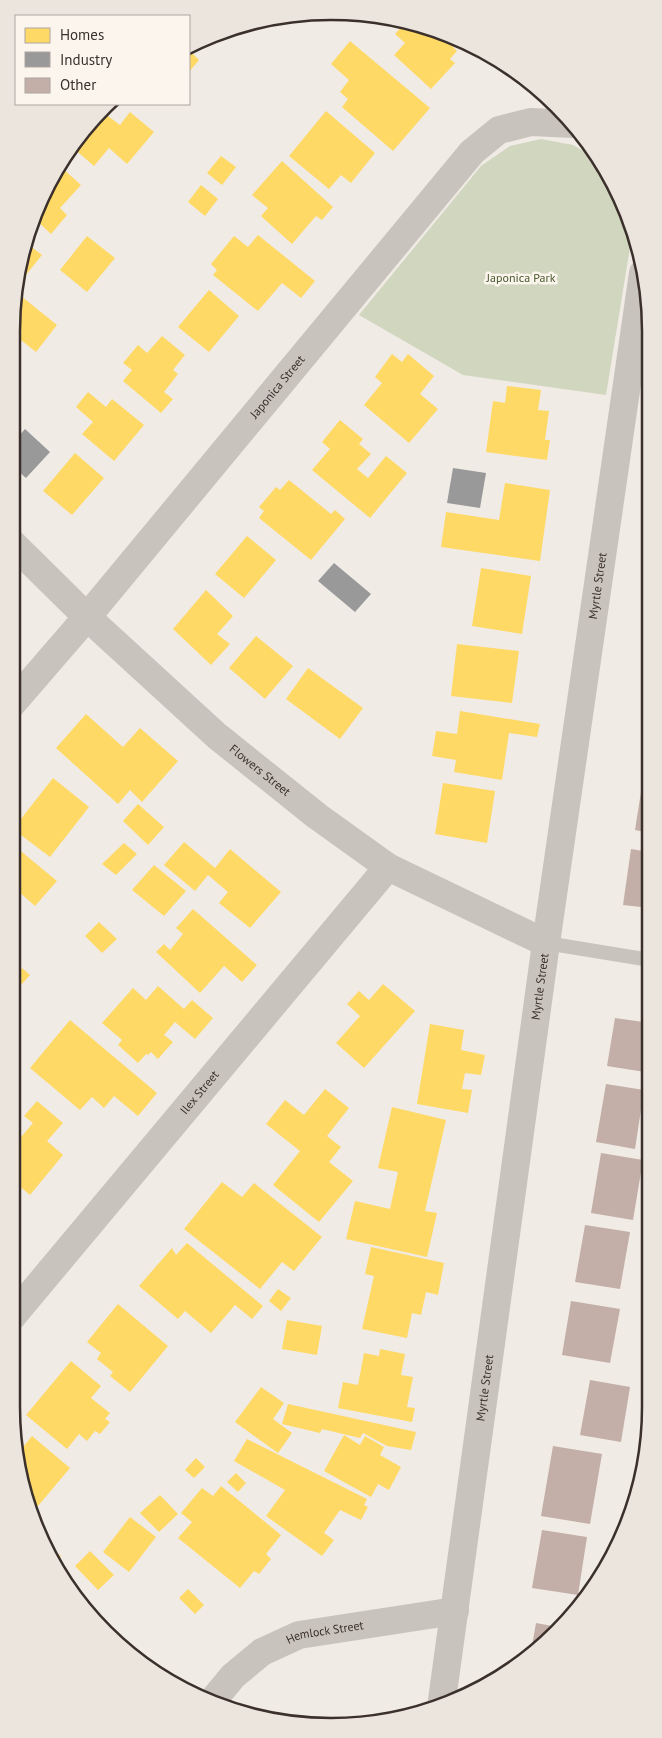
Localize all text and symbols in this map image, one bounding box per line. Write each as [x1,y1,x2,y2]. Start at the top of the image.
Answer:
legend [15,15,190,105]
text: Homes [60,25,104,44]
text: Industry [60,50,112,69]
text: Other [60,75,96,94]
park label: Japonica Park [486,270,556,285]
street label: Japonica Street [246,352,308,422]
street label: Myrtle Street [585,551,609,620]
street label: Flowers Street [227,741,294,799]
street label: Myrtle Street [527,952,552,1021]
street label: Ilex Street [177,1067,222,1117]
street label: Myrtle Street [472,1354,496,1422]
street label: Hemlock Street [283,1617,364,1647]

